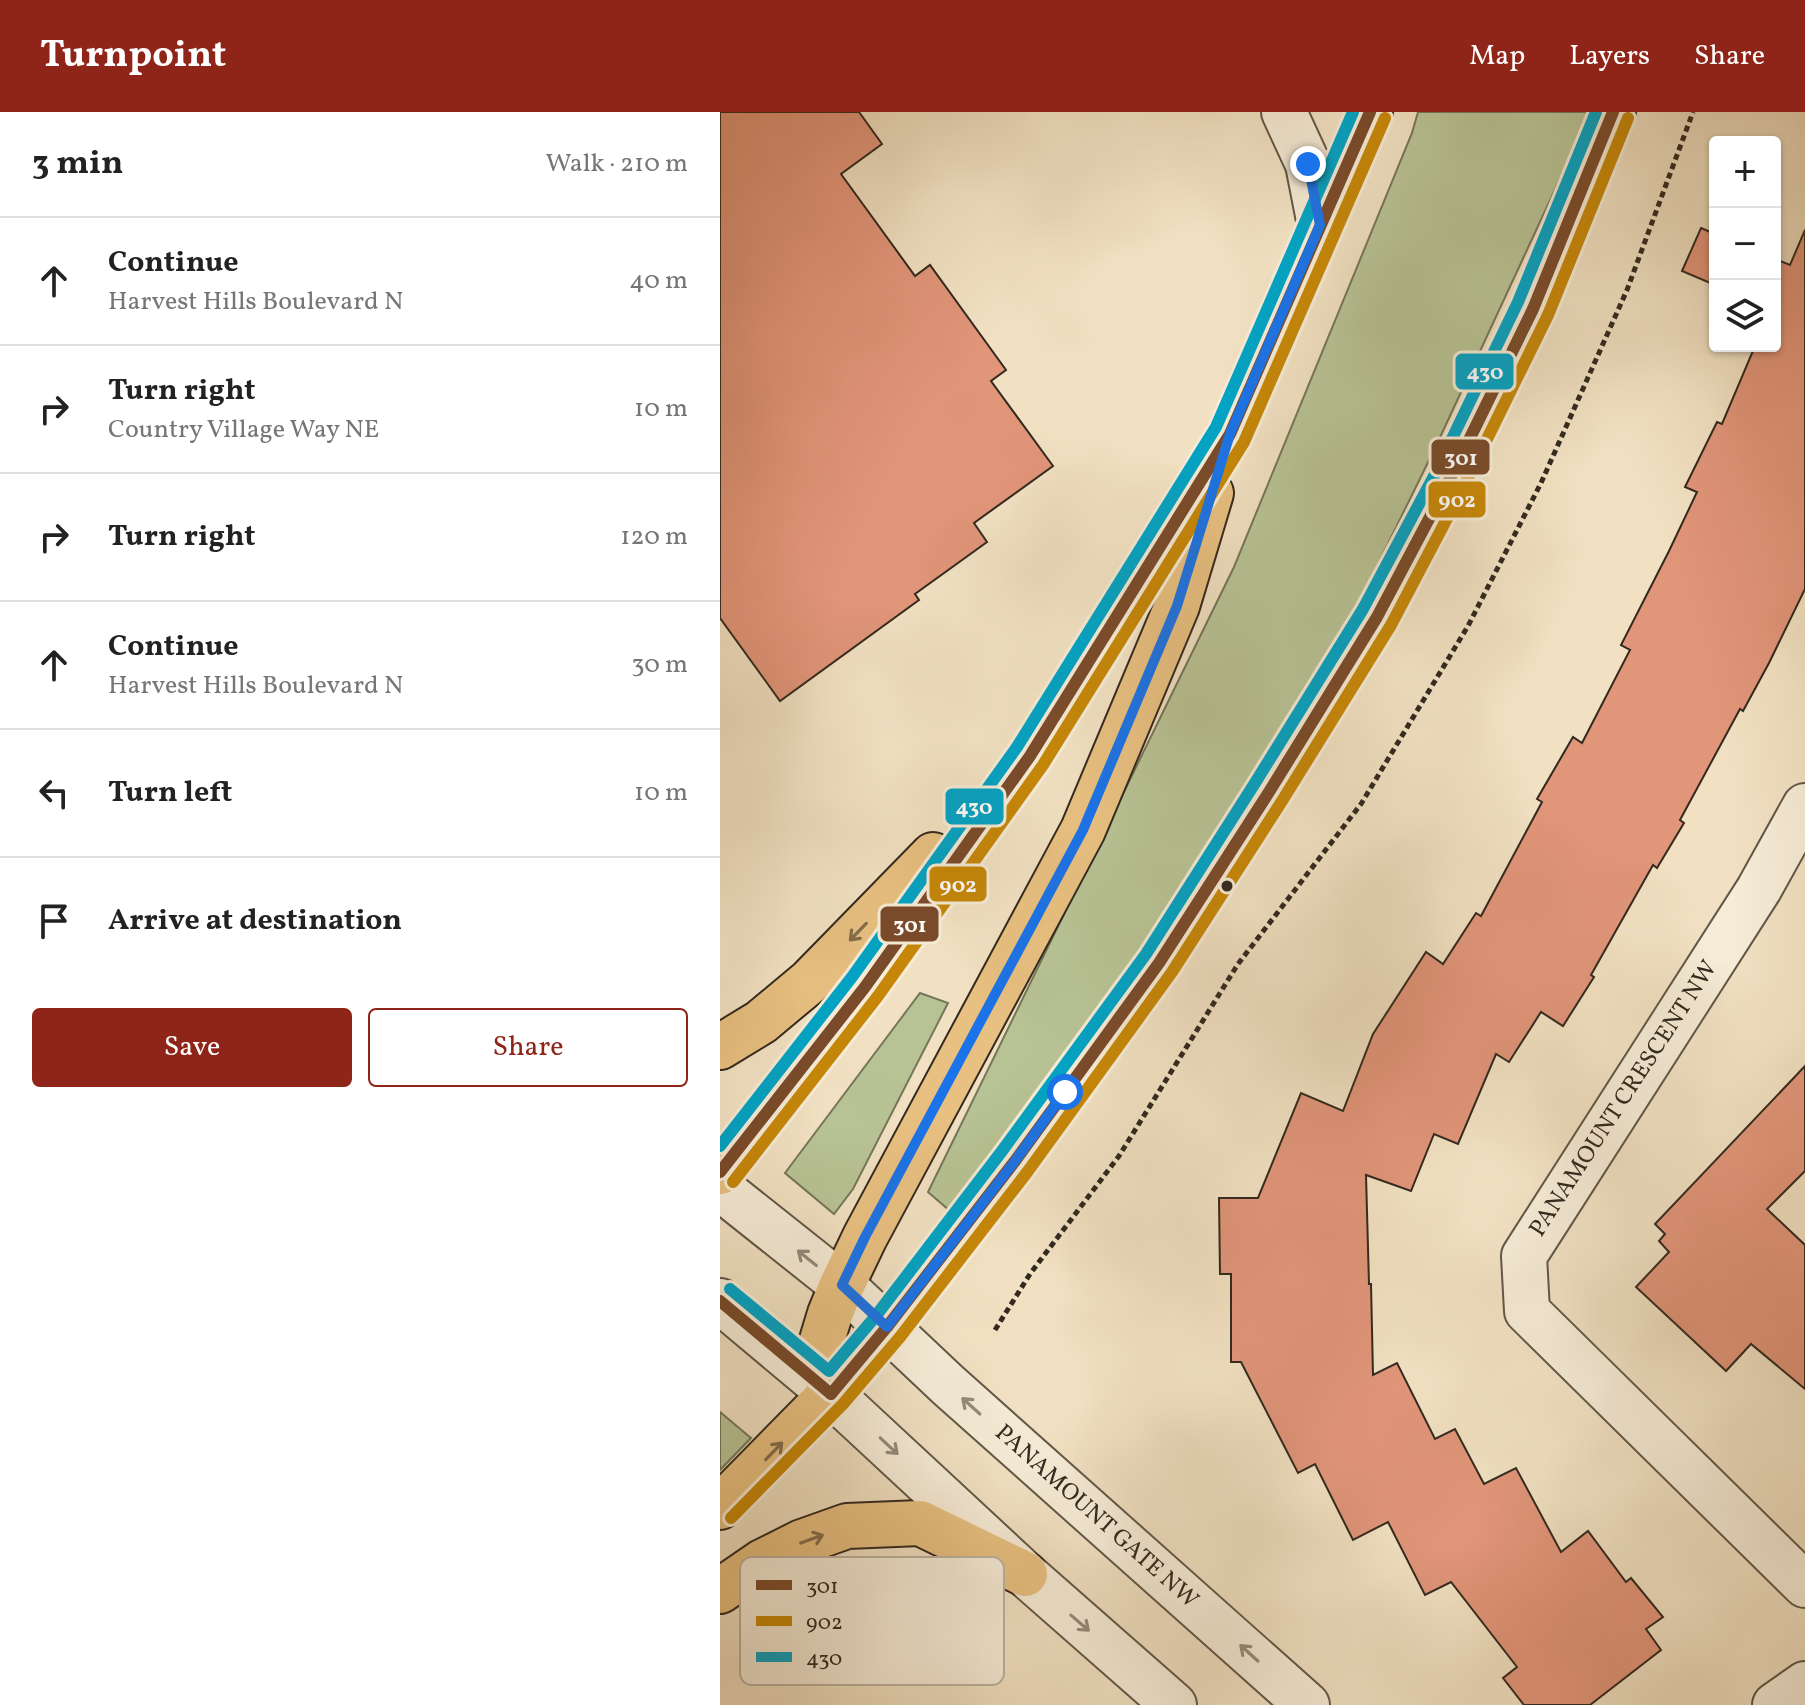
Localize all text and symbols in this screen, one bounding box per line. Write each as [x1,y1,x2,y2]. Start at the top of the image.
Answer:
text: Turnpoint [40,30,226,83]
text: Map [1469,37,1525,76]
text: Layers [1569,37,1650,76]
text: Share [1694,37,1765,76]
map controls [1709,136,1781,352]
button: + [1709,136,1781,208]
text: 3 min [32,141,123,188]
text: Walk · 210 m [545,146,688,182]
route end [1290,146,1326,182]
button: − [1709,208,1781,280]
text: Continue [108,242,239,284]
icon: ahead [32,259,76,303]
text: 40 m [629,263,688,299]
button: layers [1709,280,1781,352]
text: Harvest Hills Boulevard N [108,284,403,320]
line badge: 430 [1454,352,1515,391]
text: 430 [1466,358,1504,389]
text: Turn right [108,370,256,412]
icon: right [32,387,76,431]
text: 10 m [634,391,688,427]
text: Country Village Way NE [108,412,379,448]
line badge: 301 [1430,438,1491,476]
text: 301 [1444,444,1478,475]
line badge: 902 [1427,480,1487,519]
text: 902 [1438,486,1476,517]
icon: right [32,515,76,559]
text: Turn right [108,516,256,558]
text: 120 m [620,519,688,555]
text: Continue [108,626,239,668]
icon: ahead [32,643,76,687]
text: 30 m [631,647,688,683]
text: Harvest Hills Boulevard N [108,668,403,704]
icon: left [32,771,76,815]
text: Turn left [108,772,232,814]
text: 10 m [634,775,688,811]
line badge: 430 [944,787,1005,826]
text: 430 [955,793,993,824]
line badge: 902 [928,865,988,903]
text: 902 [939,871,977,902]
unlabelled marker [1219,878,1235,894]
icon: arrive [32,899,76,943]
text: Arrive at destination [108,900,402,942]
line badge: 301 [879,905,940,943]
text: 301 [893,911,927,942]
one-way arrow [849,922,868,941]
street label: PANAMOUNT CRESCENT NW [1522,954,1726,1244]
button: Save [32,1008,352,1087]
button: Share [368,1008,688,1087]
route start [1047,1074,1083,1110]
one-way arrow [798,1249,818,1267]
one-way arrow [962,1397,982,1415]
street label: PANAMOUNT GATE NW [987,1417,1205,1617]
one-way arrow [878,1437,898,1455]
one-way arrow [765,1441,784,1461]
one-way arrow [799,1531,824,1545]
legend [740,1557,1004,1685]
text: 301 [806,1572,839,1603]
text: 902 [806,1608,843,1639]
one-way arrow [1069,1613,1089,1631]
text: 430 [806,1644,842,1675]
one-way arrow [1240,1644,1260,1662]

